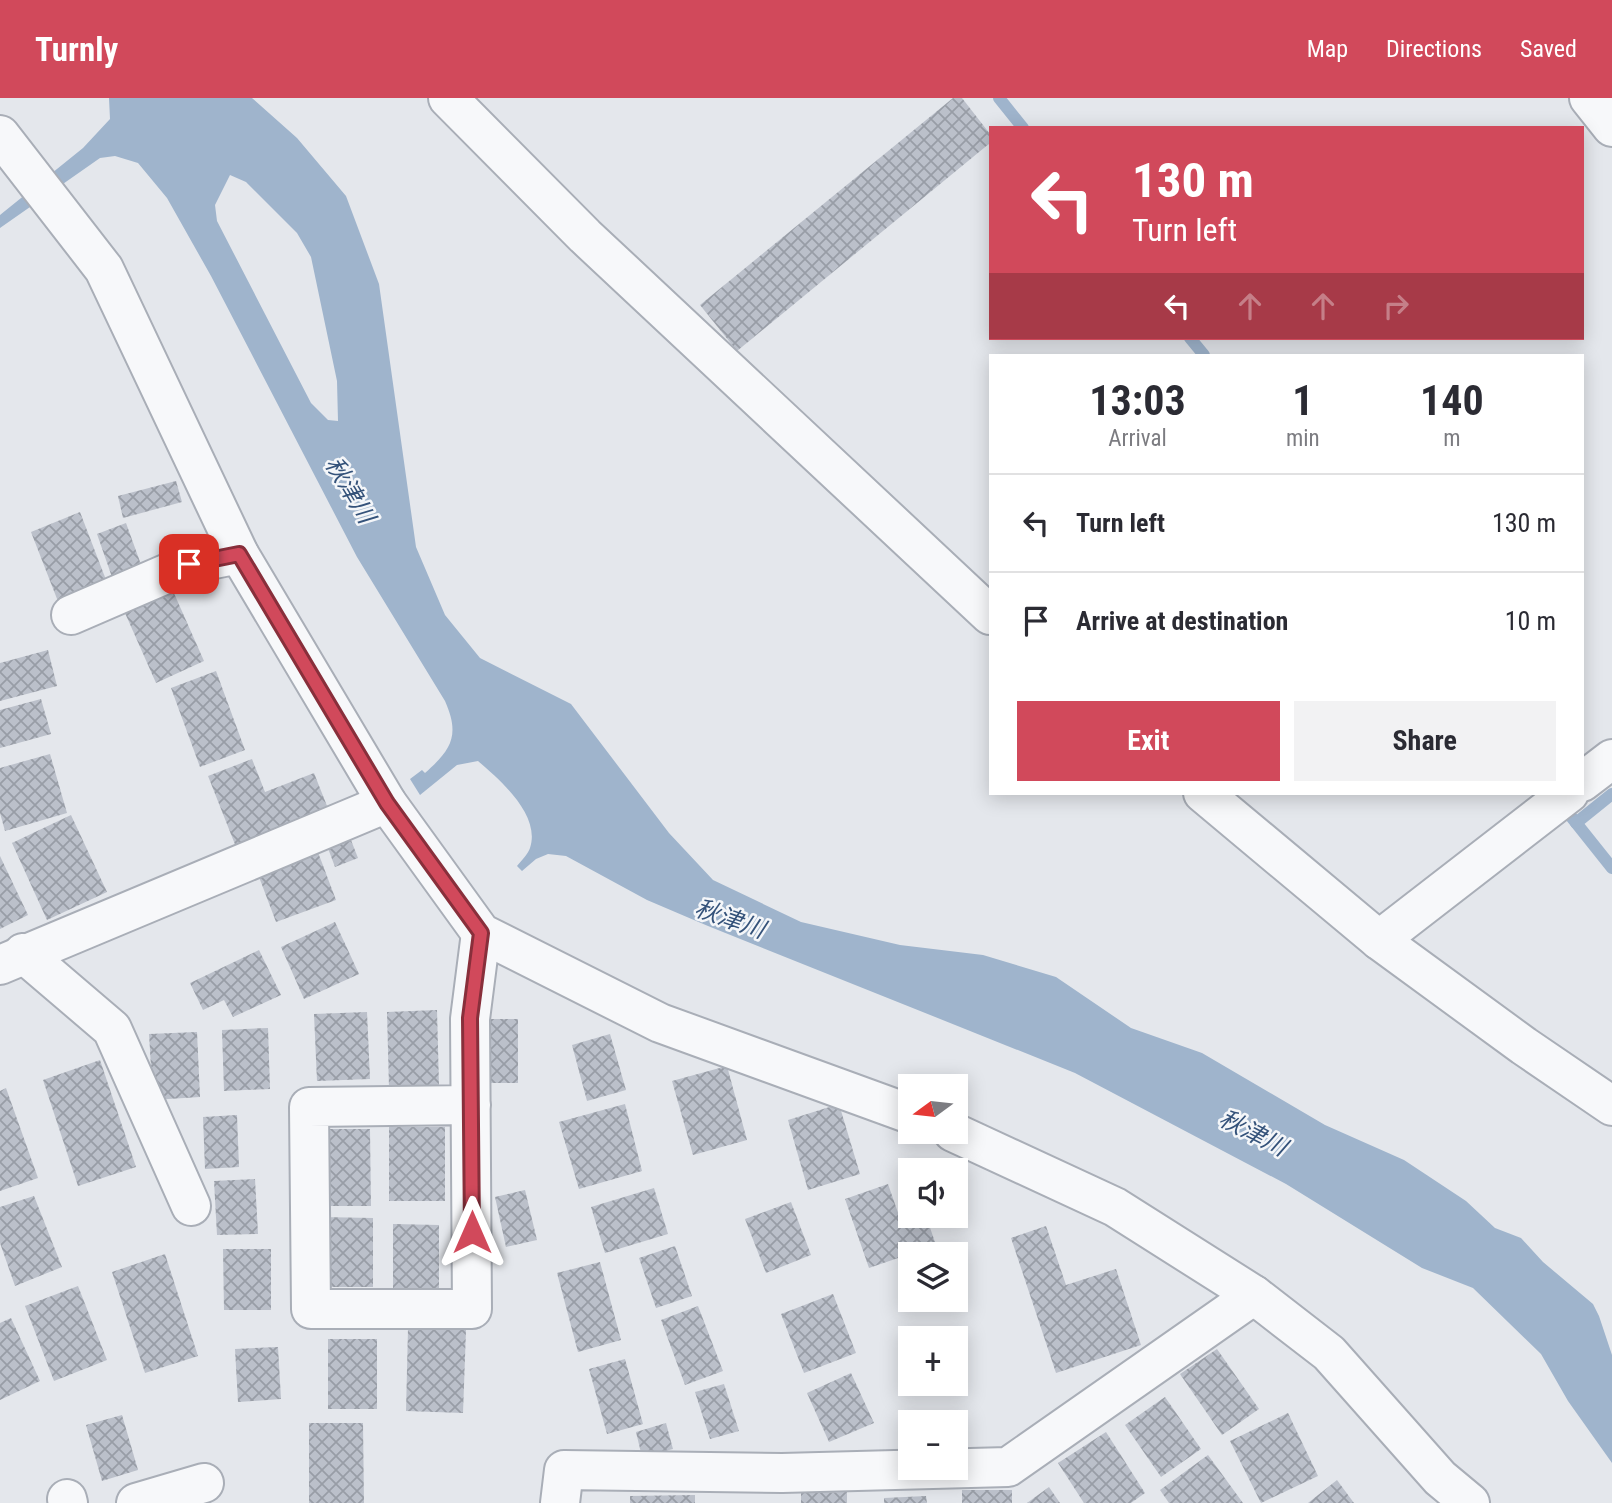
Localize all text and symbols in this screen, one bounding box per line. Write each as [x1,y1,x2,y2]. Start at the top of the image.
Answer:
text: Turnly [35,30,118,69]
text: Map [1307,35,1348,63]
text: Directions [1386,35,1482,63]
text: Saved [1520,35,1577,63]
text: 130 m [1132,152,1254,209]
icon: left [1017,154,1108,245]
text: Turn left [1132,211,1237,249]
icon: left [1158,287,1196,325]
icon: ahead [1231,287,1269,325]
icon: ahead [1304,287,1342,325]
icon: right [1377,287,1415,325]
text: 13:03 [1089,376,1186,425]
text: 1 [1292,376,1313,425]
text: 140 [1420,376,1484,425]
text: Arrival [1108,425,1167,452]
text: min [1286,425,1320,452]
text: m [1443,425,1460,452]
water label: 秋津川 [319,452,382,531]
icon: left [1017,504,1055,542]
text: Turn left [1076,508,1165,538]
text: 130 m [1492,508,1556,538]
pin [159,534,219,594]
icon: arrive [170,545,208,583]
icon: arrive [1017,602,1055,640]
text: Arrive at destination [1076,606,1288,636]
text: 10 m [1505,606,1556,636]
button: Exit [1017,701,1280,781]
button: Share [1294,701,1556,781]
water label: 秋津川 [691,894,771,945]
north arrow [898,1074,968,1144]
map controls [898,1074,968,1480]
water label: 秋津川 [1215,1104,1294,1163]
button: sound [898,1158,968,1228]
position arrow [435,1195,509,1269]
button: layers [898,1242,968,1312]
button: + [898,1326,968,1396]
button: − [898,1410,968,1480]

